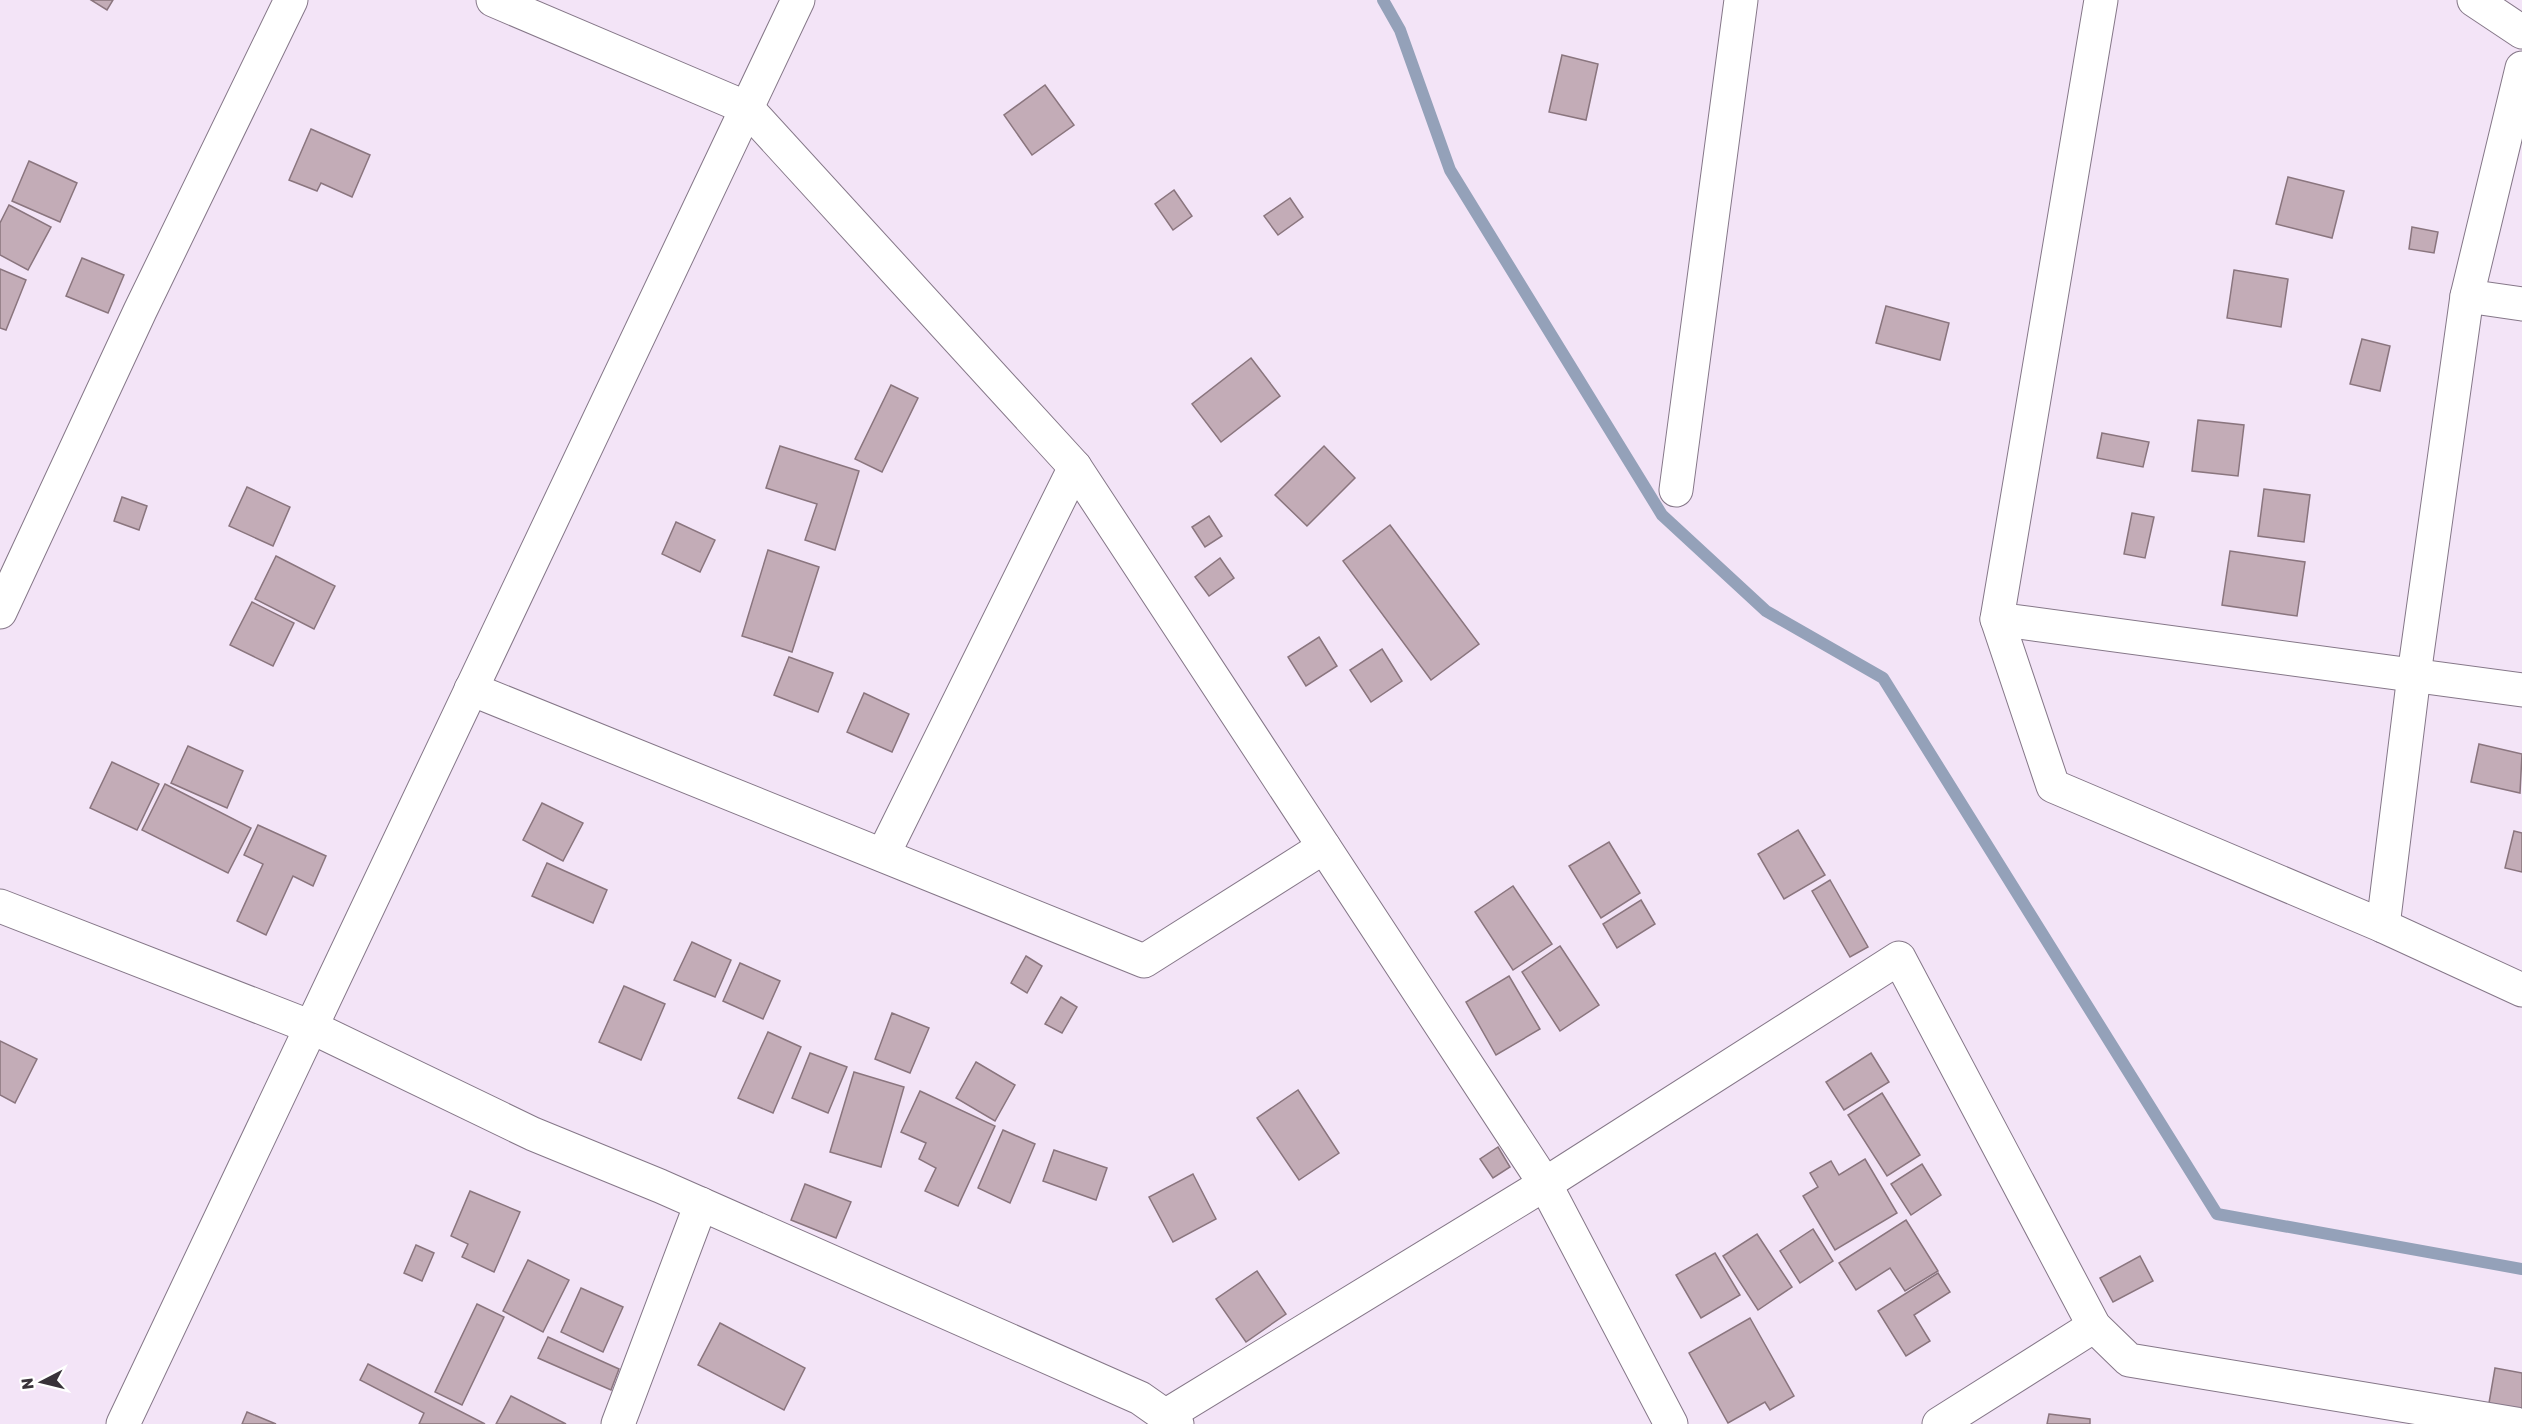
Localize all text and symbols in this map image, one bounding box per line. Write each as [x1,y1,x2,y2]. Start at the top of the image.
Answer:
north arrow [12,1352,72,1412]
text: N [17,1377,38,1391]

